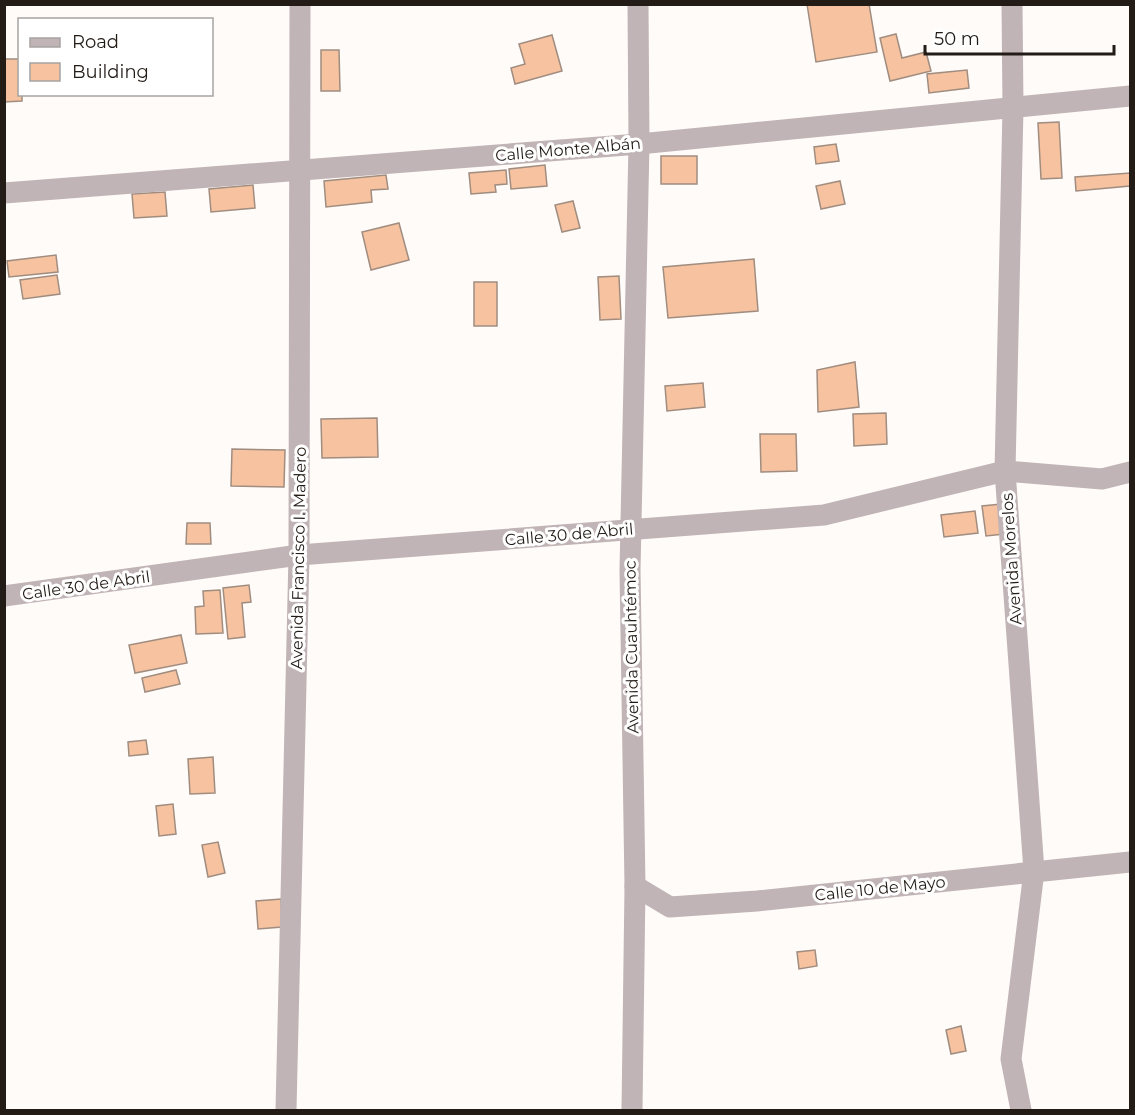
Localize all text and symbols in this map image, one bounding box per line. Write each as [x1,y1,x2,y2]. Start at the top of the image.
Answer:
legend [18,18,213,96]
scale bar [925,18,1114,56]
text: 50 m [934,28,980,50]
text: Road [72,31,119,53]
text: Building [72,61,149,83]
street label: Calle Monte Albán [494,134,642,165]
street label: Avenida Francisco I. Madero [287,447,310,670]
street label: Avenida Morelos [997,492,1026,626]
street label: Calle 30 de Abril [504,519,634,550]
street label: Avenida Cuauhtémoc [620,560,643,734]
street label: Calle 30 de Abril [21,567,151,604]
street label: Calle 10 de Mayo [814,872,946,905]

